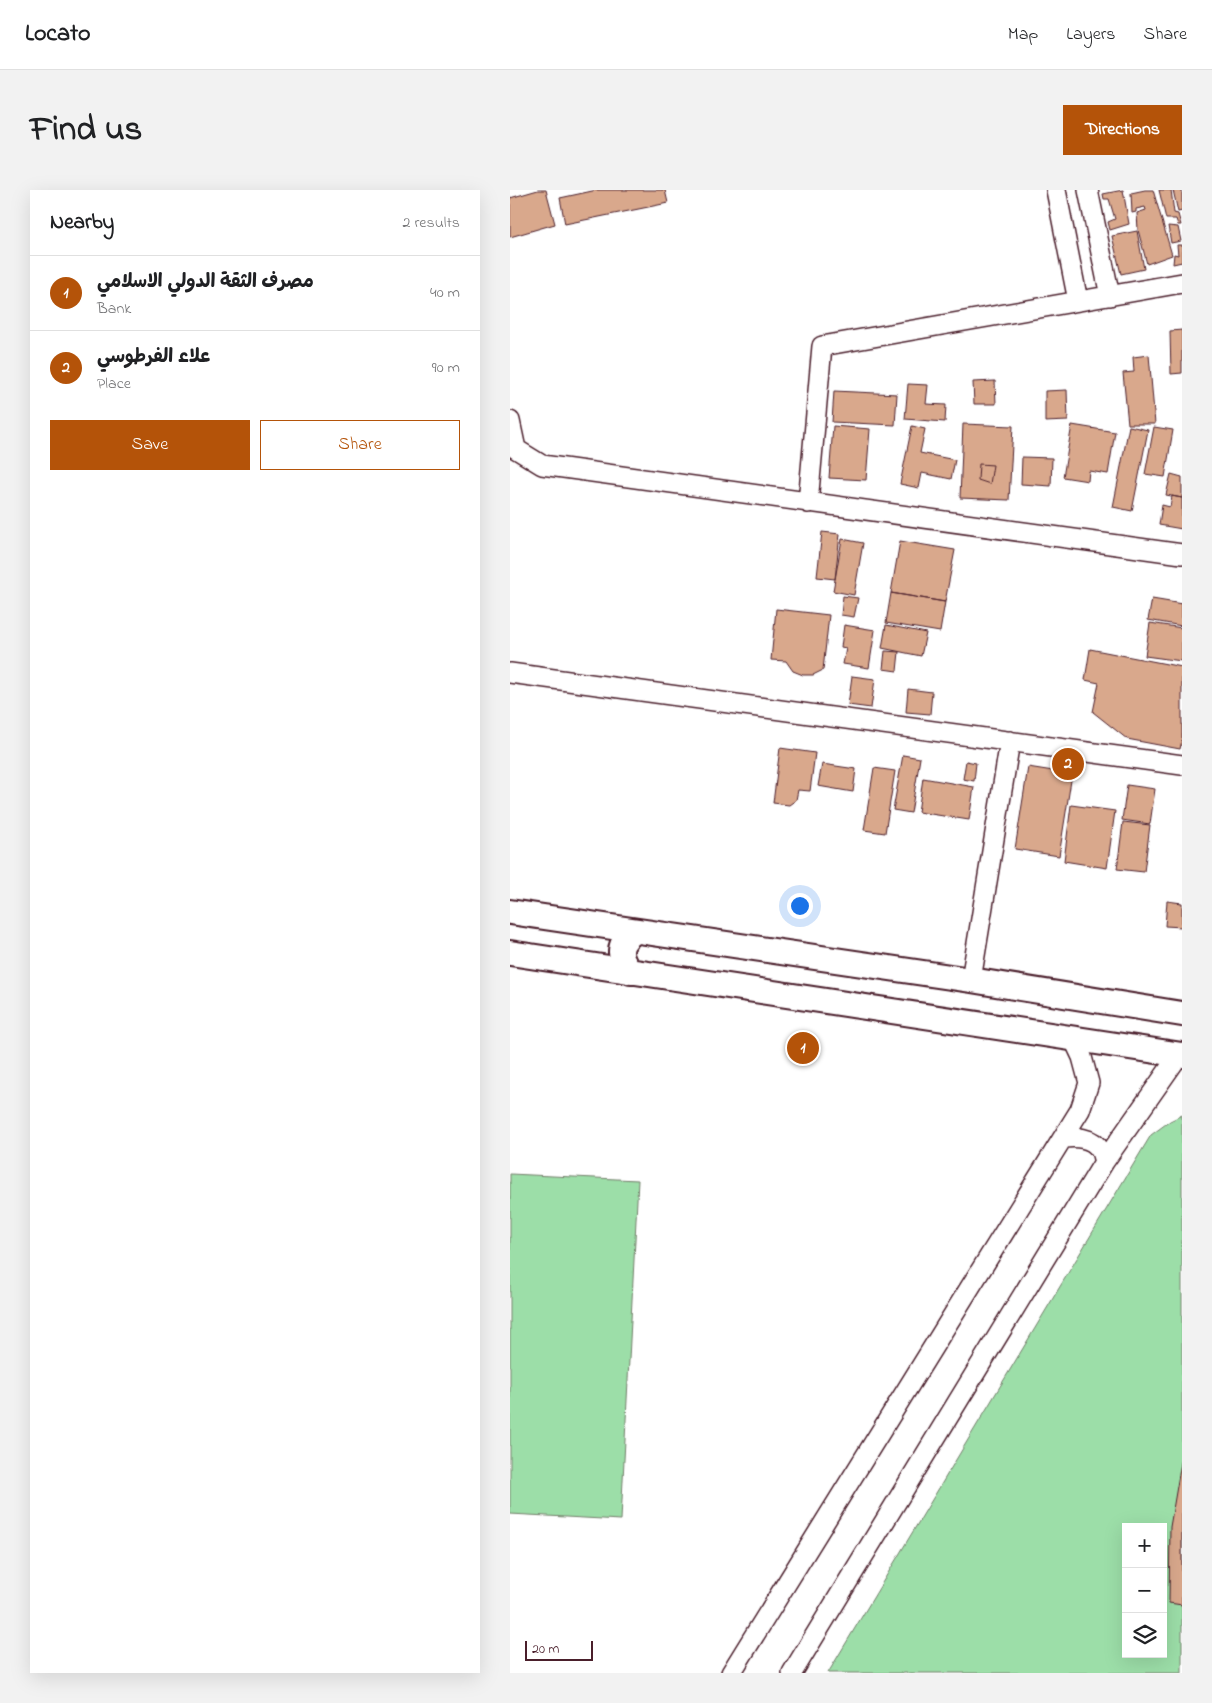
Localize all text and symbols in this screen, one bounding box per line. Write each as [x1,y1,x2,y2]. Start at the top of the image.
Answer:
text: Locato [25,17,91,52]
text: Map [1008,22,1038,48]
text: Layers [1066,22,1116,48]
text: Share [1144,22,1187,48]
text: Find us [30,105,142,156]
button: Directions [1063,105,1182,155]
text: Nearby [50,208,114,238]
text: 2 results [402,211,460,235]
text: مصرف الثقة الدولي الاسلامي [97,269,314,296]
text: 1 [63,281,69,305]
text: 40 m [430,281,460,305]
text: Bank [97,297,131,321]
text: علاء الفرطوسي [97,344,210,371]
text: 2 [62,356,70,380]
text: 90 m [432,356,460,380]
text: Place [97,372,131,396]
button: Save [50,420,250,470]
button: Share [260,420,460,470]
pin: 2 [1052,745,1084,783]
your location [787,893,813,919]
pin: 1 [787,1029,819,1067]
map controls [1122,1523,1167,1658]
button: + [1122,1523,1167,1568]
button: − [1122,1568,1167,1613]
button: layers [1122,1613,1167,1658]
scale bar [525,1638,592,1661]
text: 20 m [532,1639,559,1660]

